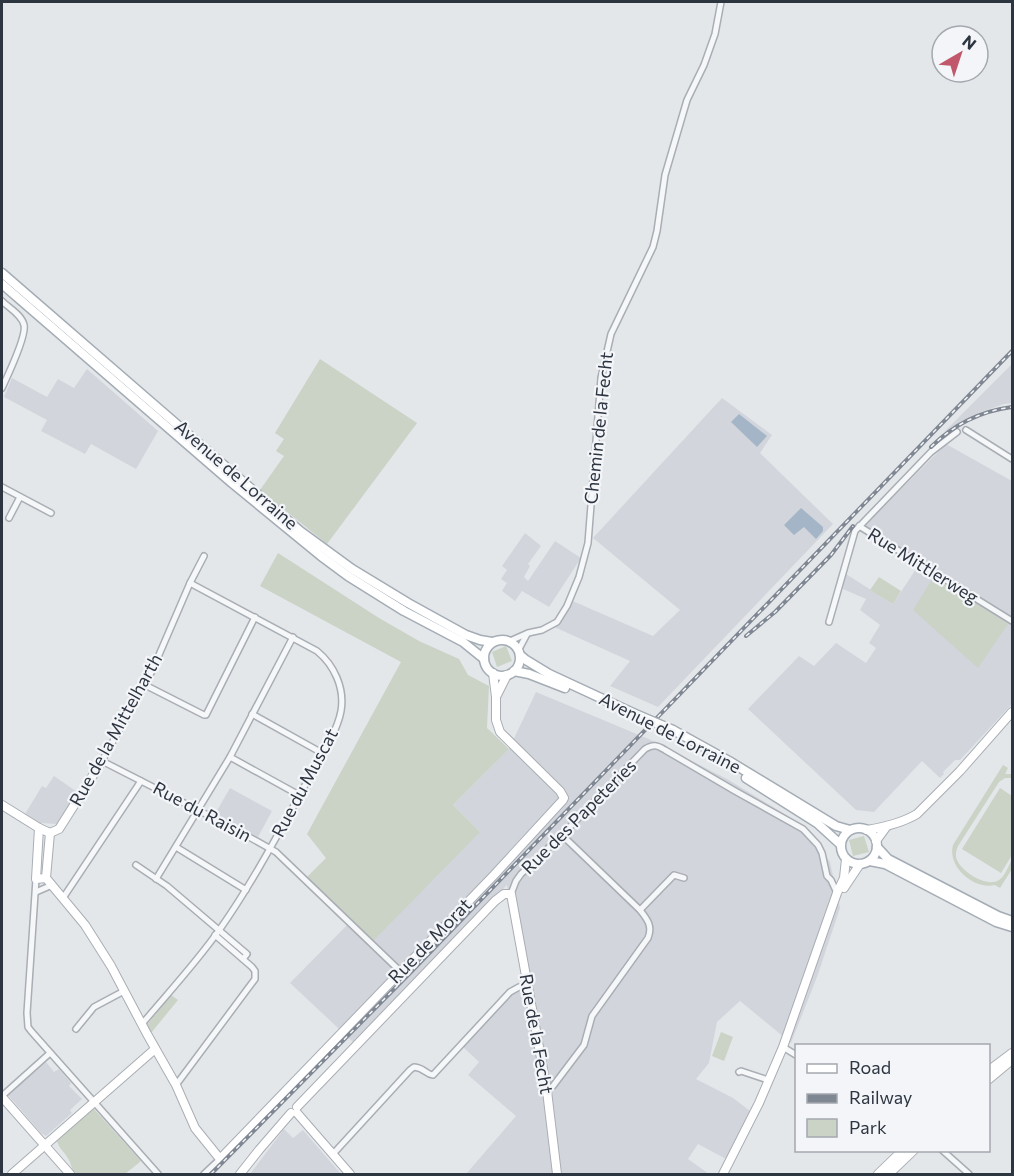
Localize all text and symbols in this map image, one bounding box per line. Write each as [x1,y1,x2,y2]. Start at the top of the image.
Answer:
north arrow [930,24,990,84]
text: N [959,31,980,53]
street label: Chemin de la Fecht [579,351,617,505]
street label: Avenue de Lorraine [171,415,303,534]
street label: Rue Mittlerweg [864,522,983,608]
street label: Rue de la Mittelharth [64,649,166,810]
street label: Avenue de Lorraine [596,687,745,777]
street label: Rue du Muscat [266,724,342,841]
street label: Rue des Papeteries [516,754,640,878]
street label: Rue du Raisin [150,776,255,846]
street label: Rue de Morat [383,893,475,988]
street label: Rue de la Fecht [516,972,558,1096]
legend [795,1044,990,1152]
text: Road [849,1056,891,1078]
text: Railway [849,1086,912,1108]
text: Park [849,1116,887,1138]

